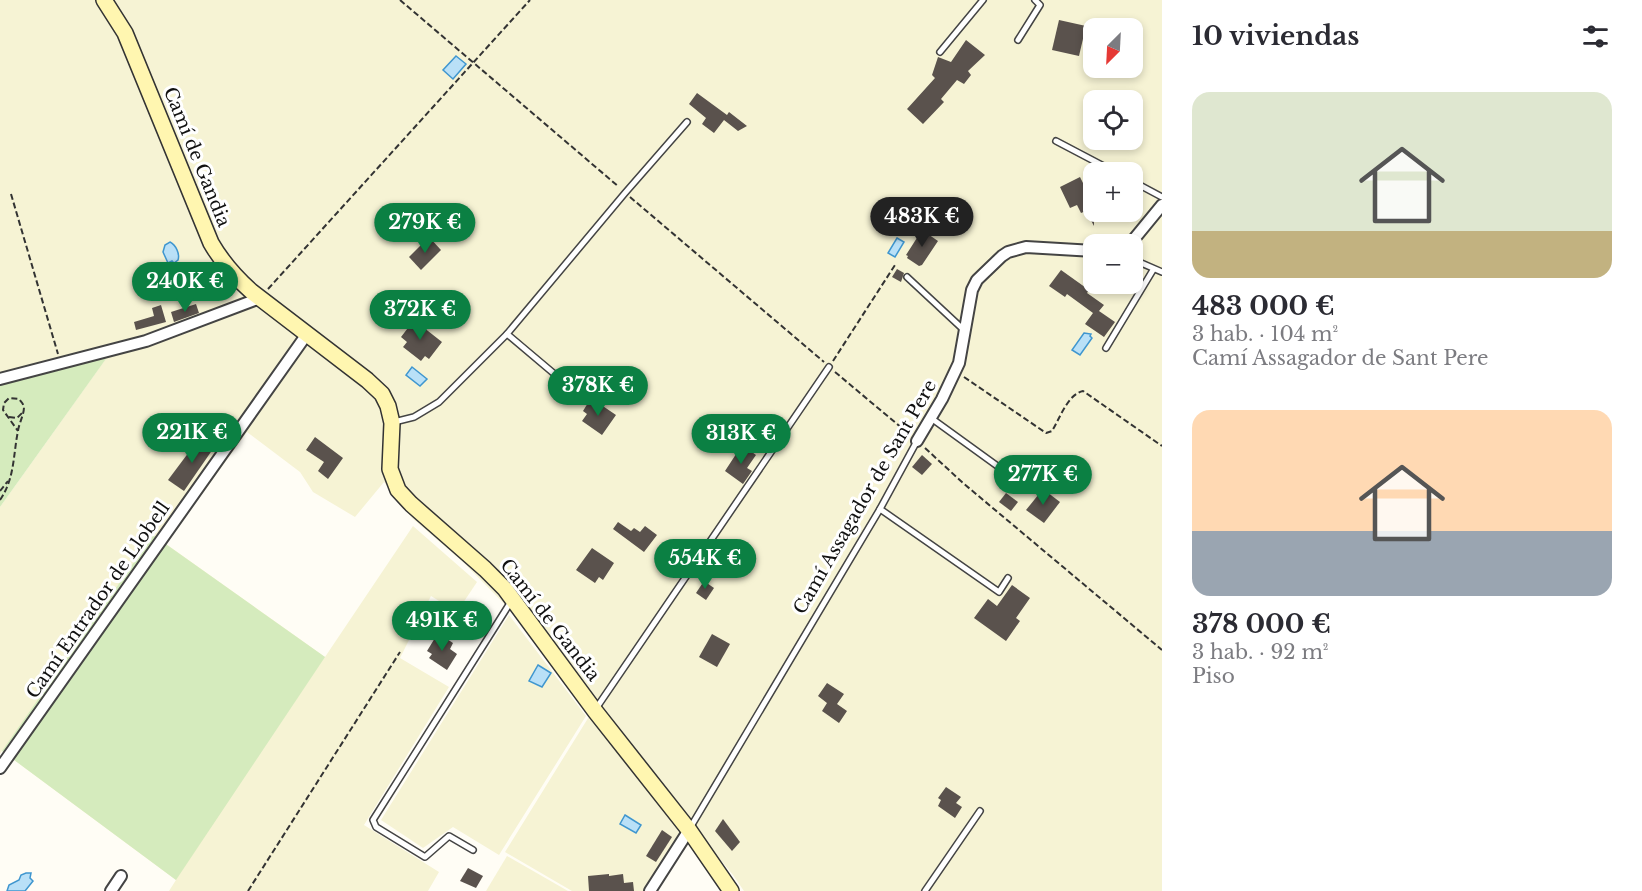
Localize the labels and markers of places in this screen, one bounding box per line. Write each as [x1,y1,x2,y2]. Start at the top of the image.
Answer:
pin: 483K € [873,197,971,248]
pin: 279K € [376,203,474,254]
pin: 240K € [136,262,234,313]
pin: 372K € [371,290,469,341]
pin: 378K € [549,366,647,417]
pin: 221K € [143,413,241,464]
pin: 313K € [692,414,790,465]
pin: 277K € [994,455,1092,506]
pin: 554K € [656,539,754,590]
pin: 491K € [393,601,491,652]

